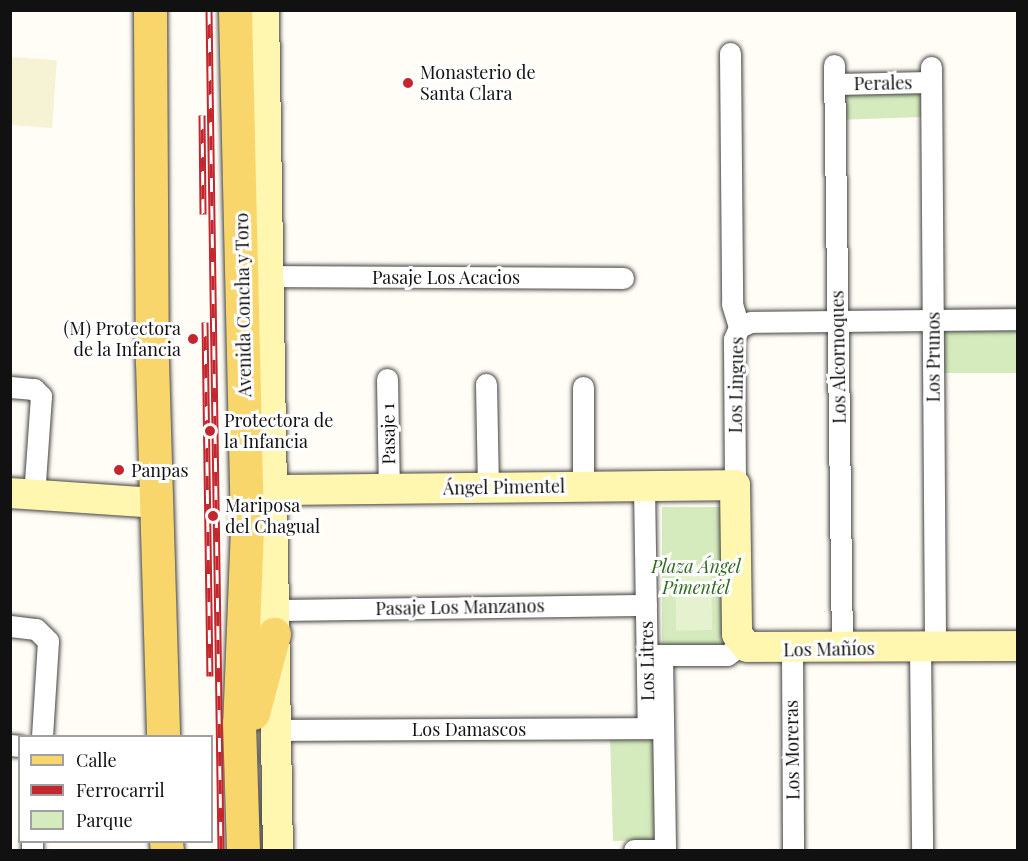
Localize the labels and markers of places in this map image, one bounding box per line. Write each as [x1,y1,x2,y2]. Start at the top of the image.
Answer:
place label: Monasterio de Santa Clara [420,62,536,104]
marker: Monasterio de Santa Clara [401,76,415,90]
place label: (M) Protectora de la Infancia [64,318,181,360]
marker: (M) Protectora de la Infancia [186,332,200,346]
place label: Protectora de la Infancia [224,410,334,452]
marker: Protectora de la Infancia [201,422,219,440]
place label: Panpas [131,459,189,481]
marker: Panpas [112,463,126,477]
place label: Mariposa del Chagual [225,495,320,538]
marker: Mariposa del Chagual [206,509,220,523]

